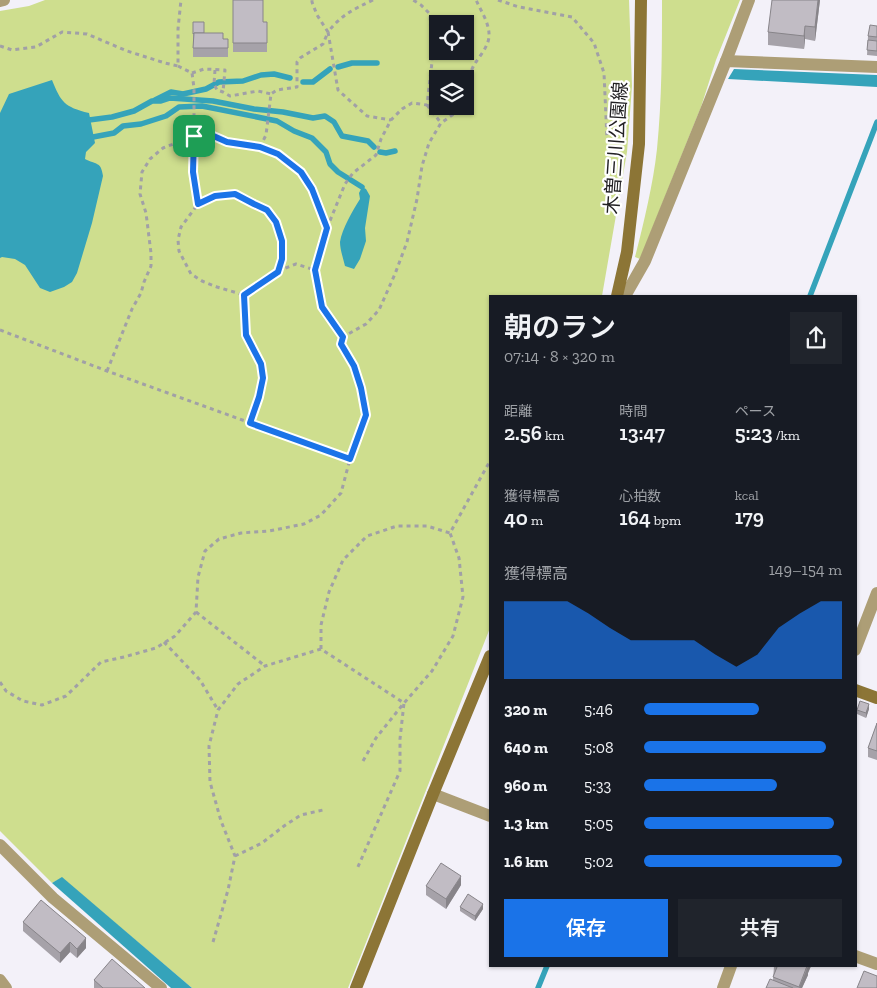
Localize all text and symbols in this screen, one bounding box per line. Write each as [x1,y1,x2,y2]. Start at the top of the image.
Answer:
map controls [429,15,474,115]
button: locate [429,15,474,60]
button: layers [429,70,474,115]
street label: 木曽三川公園線 [600,81,632,215]
pin [173,115,215,157]
icon: arrive [180,122,208,150]
text: 朝のラン [504,311,616,344]
button: share [790,312,842,364]
text: 07:14 · 8 × 320 m [504,347,615,366]
text: 距離 [504,403,532,420]
text: 時間 [619,403,647,420]
text: ペース [735,403,776,420]
text: 2.56 [504,420,542,445]
text: 13:47 [619,420,665,445]
text: 5:23 [735,420,773,445]
text: km [542,427,564,444]
text: /km [773,427,800,444]
text: kcal [735,487,759,504]
text: 獲得標高 [504,488,560,505]
text: 心拍数 [619,488,661,505]
text: 179 [735,504,764,529]
text: 40 [504,505,528,530]
text: 164 [619,505,651,530]
text: m [528,512,543,529]
text: bpm [651,512,681,529]
text: 149–154 m [769,560,842,579]
text: 獲得標高 [504,564,568,583]
text: 320 m [504,700,547,719]
text: 5:46 [584,700,613,719]
text: 640 m [504,738,548,757]
text: 5:08 [584,738,614,757]
text: 960 m [504,776,547,795]
text: 5:33 [584,776,611,795]
text: 1.3 km [504,814,549,833]
text: 5:05 [584,814,613,833]
text: 1.6 km [504,852,548,871]
text: 5:02 [584,852,613,871]
button: 保存 [504,899,668,957]
button: 共有 [678,899,842,957]

